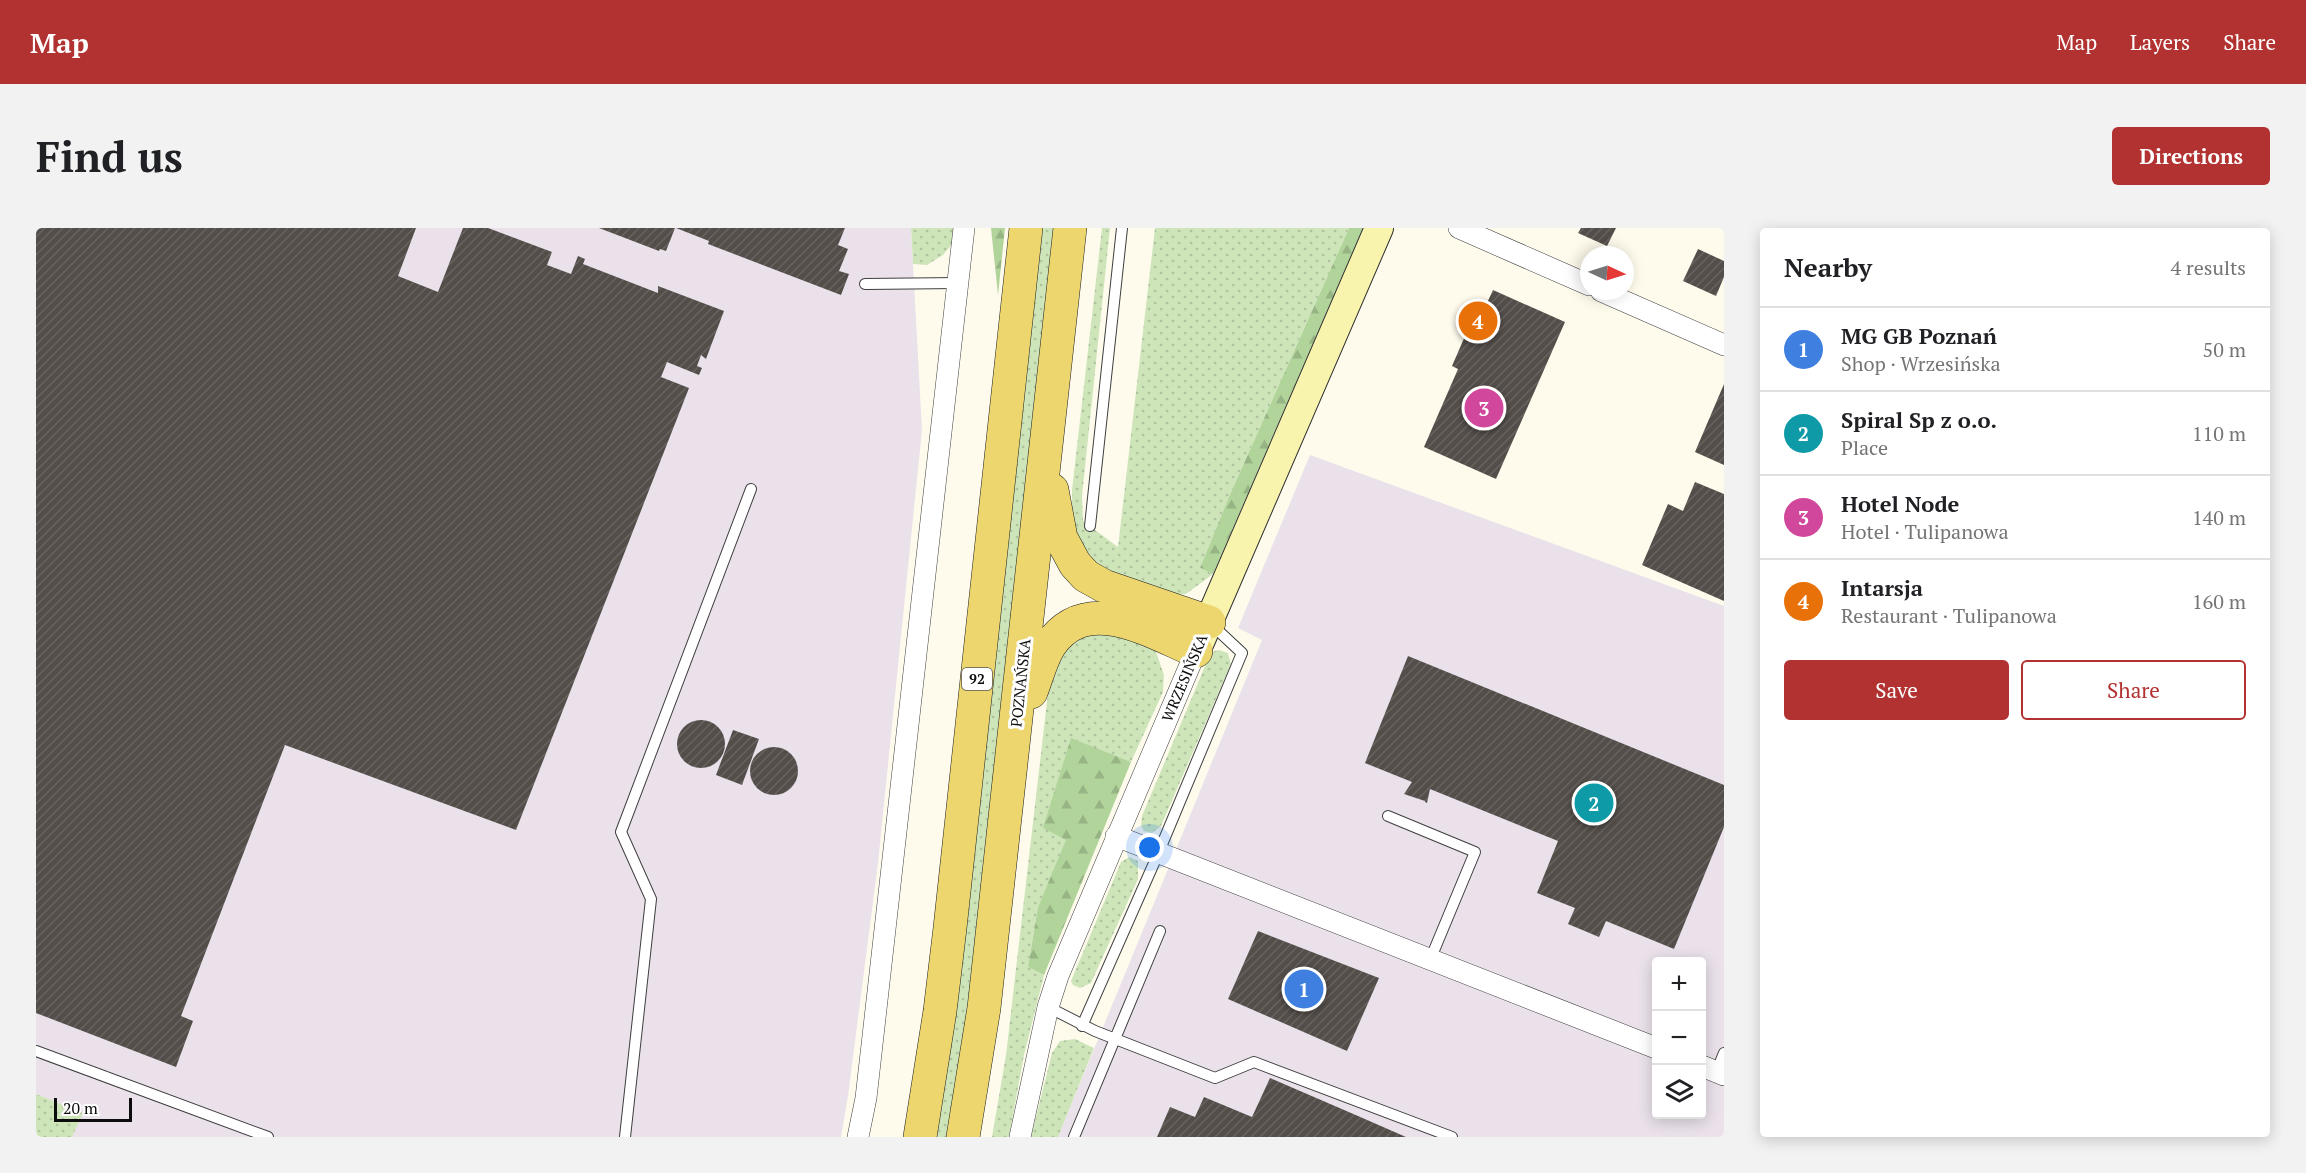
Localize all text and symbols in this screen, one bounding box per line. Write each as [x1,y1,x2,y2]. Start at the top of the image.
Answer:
text: Map [30,24,89,61]
text: Map [2056,28,2097,56]
text: Layers [2130,28,2190,56]
text: Share [2223,28,2276,56]
button: Directions [2112,127,2270,185]
text: Find us [36,128,183,184]
north arrow [1580,246,1634,300]
text: Nearby [1784,250,1872,284]
text: 4 results [2171,254,2246,281]
pin: 4 [1458,298,1498,344]
text: MG GB Poznań [1841,321,1997,350]
text: 1 [1798,336,1809,363]
text: 50 m [2203,336,2246,363]
text: Shop · Wrzesińska [1841,350,2001,377]
pin: 3 [1464,386,1504,430]
text: Spiral Sp z o.o. [1841,405,1997,434]
text: 2 [1798,420,1809,447]
text: 110 m [2192,420,2246,447]
text: Place [1841,434,1888,461]
text: Hotel Node [1841,489,1959,518]
text: 3 [1798,504,1809,531]
text: 140 m [2192,504,2246,531]
text: Hotel · Tulipanowa [1841,518,2009,545]
text: Intarsja [1841,573,1923,602]
text: 4 [1798,588,1809,615]
text: 160 m [2192,588,2246,615]
text: Restaurant · Tulipanowa [1841,602,2057,629]
street label: WRZESIŃSKA [1157,630,1212,724]
street label: POZNAŃSKA [1005,637,1035,728]
button: Save [1784,660,2009,720]
button: Share [2021,660,2246,720]
road number: 92 [962,668,992,690]
pin: 2 [1574,780,1614,826]
your location [1135,833,1164,862]
map controls [1652,957,1706,1119]
button: + [1652,957,1706,1011]
pin: 1 [1284,966,1324,1011]
button: − [1652,1011,1706,1065]
button: layers [1652,1065,1706,1119]
scale bar [54,1095,132,1122]
text: 20 m [63,1097,98,1119]

